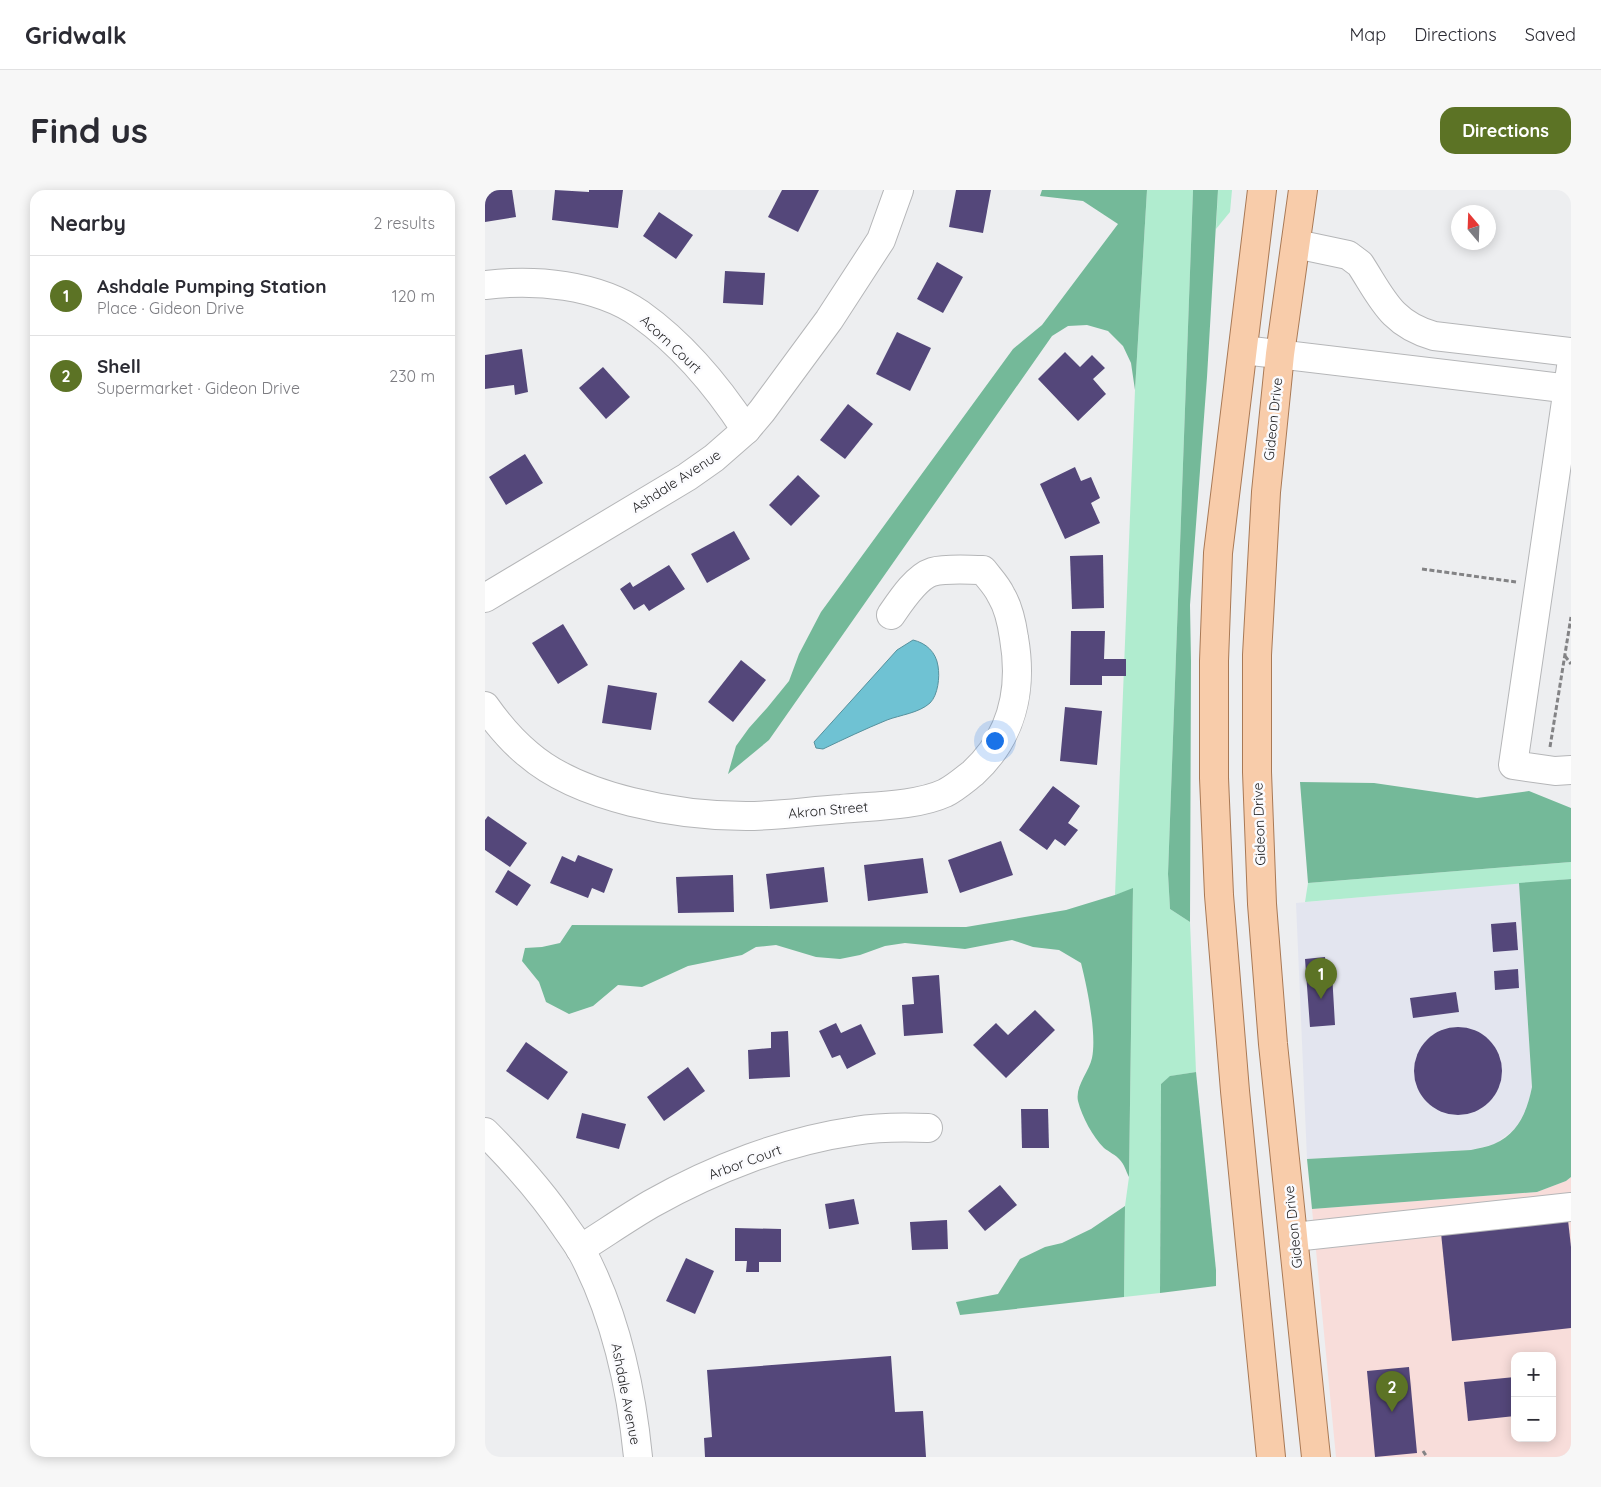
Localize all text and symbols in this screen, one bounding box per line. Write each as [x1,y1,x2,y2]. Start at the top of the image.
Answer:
text: Gridwalk [25,20,127,50]
text: Map [1349,23,1386,46]
text: Directions [1414,23,1497,46]
text: Saved [1525,23,1576,46]
button: Directions [1440,107,1571,154]
text: Find us [30,108,148,152]
north arrow [1451,205,1496,250]
text: Nearby [50,210,126,236]
text: 2 results [373,213,435,233]
text: Ashdale Pumping Station [97,274,326,298]
text: 1 [63,286,69,306]
text: 120 m [392,286,435,306]
text: Place · Gideon Drive [97,298,244,318]
street label: Acorn Court [636,311,706,377]
text: Shell [97,354,141,378]
text: 2 [61,366,71,386]
text: 230 m [389,366,435,386]
street label: Gideon Drive [1260,377,1286,461]
text: Supermarket · Gideon Drive [97,378,300,398]
street label: Ashdale Avenue [628,445,724,517]
your location [982,728,1008,754]
street label: Gideon Drive [1249,782,1269,866]
street label: Akron Street [787,798,869,822]
pin: 1 [1305,958,1337,999]
street label: Arbor Court [706,1140,784,1184]
street label: Gideon Drive [1280,1185,1306,1269]
street label: Ashdale Avenue [607,1342,645,1446]
map controls [1511,1352,1556,1442]
button: + [1511,1352,1556,1397]
pin: 2 [1376,1371,1408,1412]
button: − [1511,1397,1556,1442]

